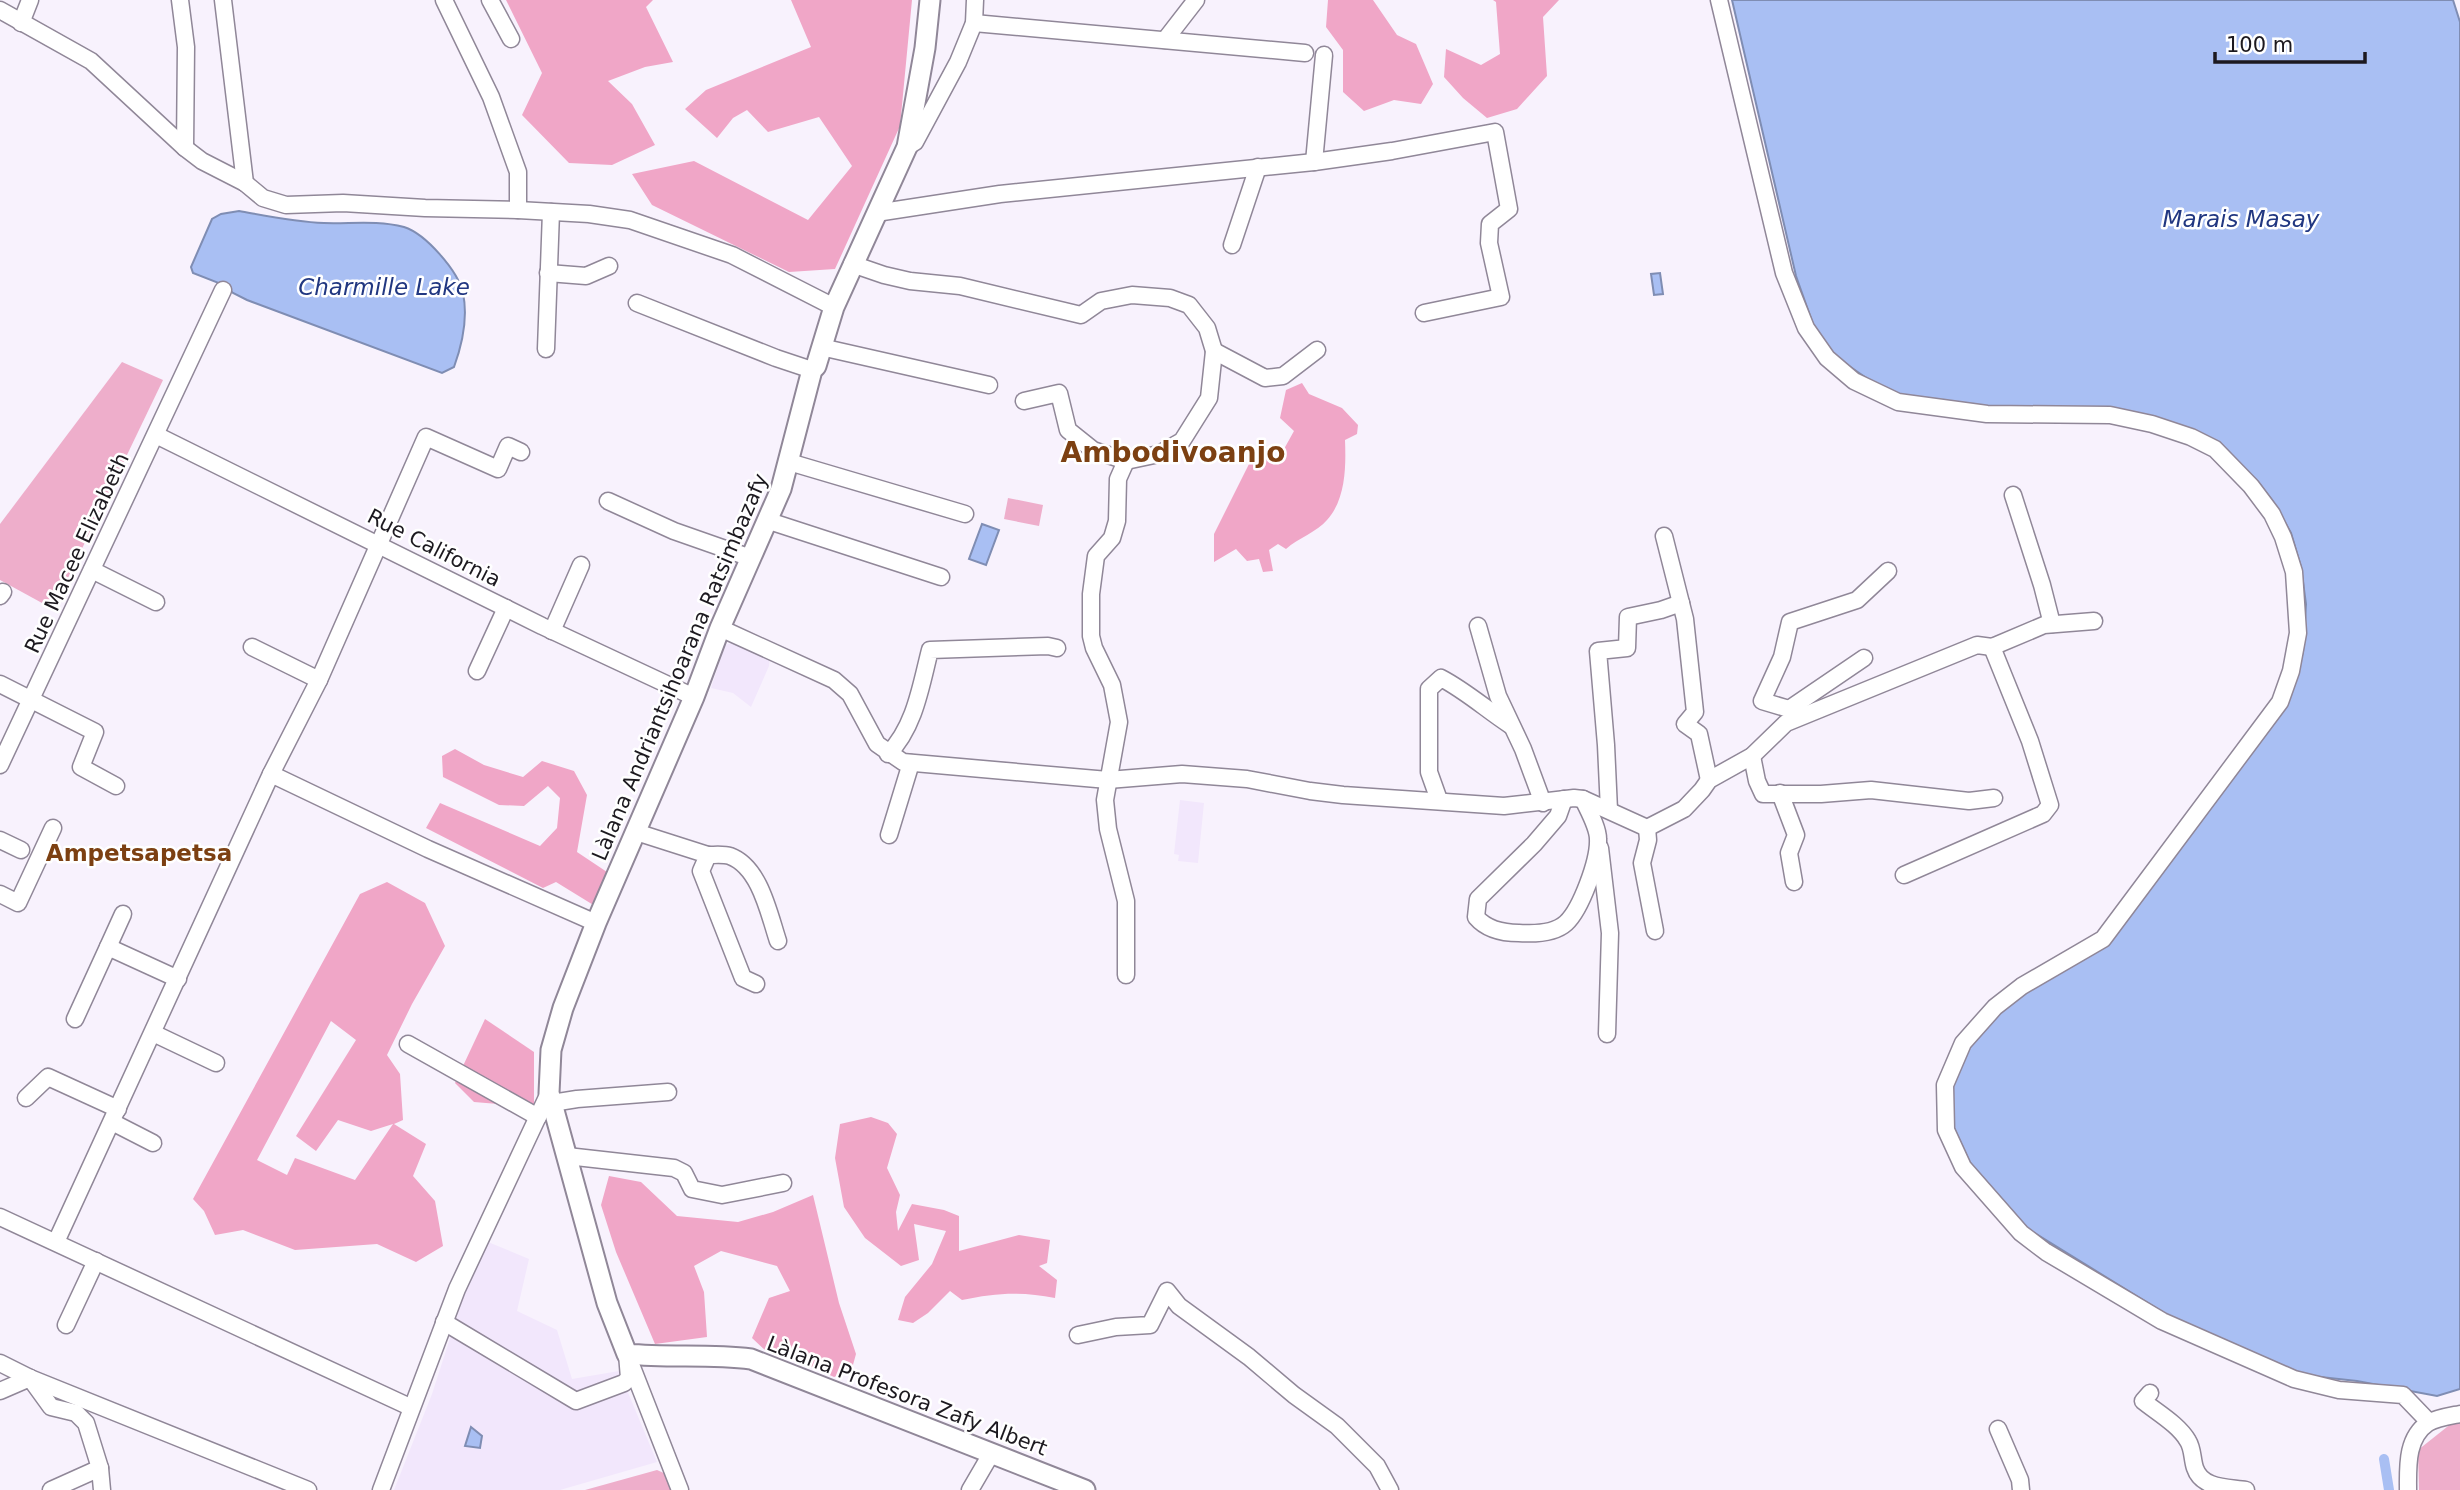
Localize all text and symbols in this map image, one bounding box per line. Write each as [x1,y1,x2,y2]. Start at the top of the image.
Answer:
scale bar [2215,21,2366,65]
text: 100 m [2226,33,2293,57]
water label: Marais Masay [2163,206,2320,232]
water label: Charmille Lake [298,274,470,300]
district label: Ambodivoanjo [1061,436,1285,469]
street label: Rue Macee Elizabeth [20,449,134,657]
street label: Làlana Andriantsihoarana Ratsimbazafy [587,470,773,864]
street label: Rue California [363,504,505,592]
district label: Ampetsapetsa [46,840,232,866]
street label: Làlana Profesora Zafy Albert [763,1331,1051,1461]

